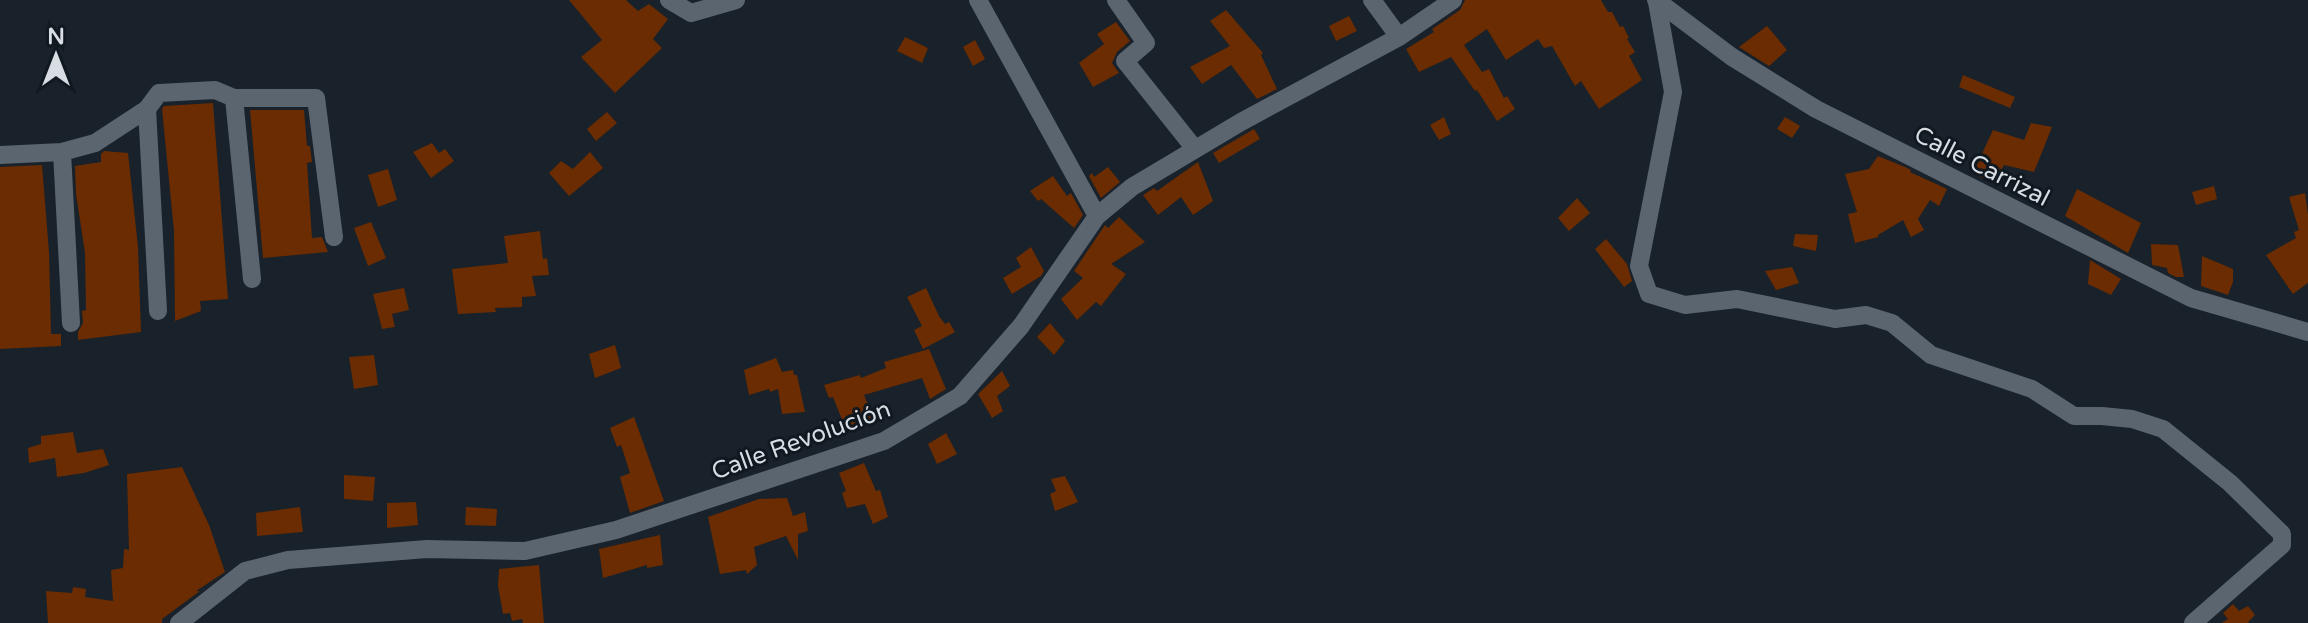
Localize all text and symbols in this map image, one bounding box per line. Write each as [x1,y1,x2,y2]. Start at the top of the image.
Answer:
north arrow [16,16,96,96]
text: N [47,24,65,50]
street label: Calle Carrizal [1909,120,2054,213]
street label: Calle Revolución [708,395,895,486]

